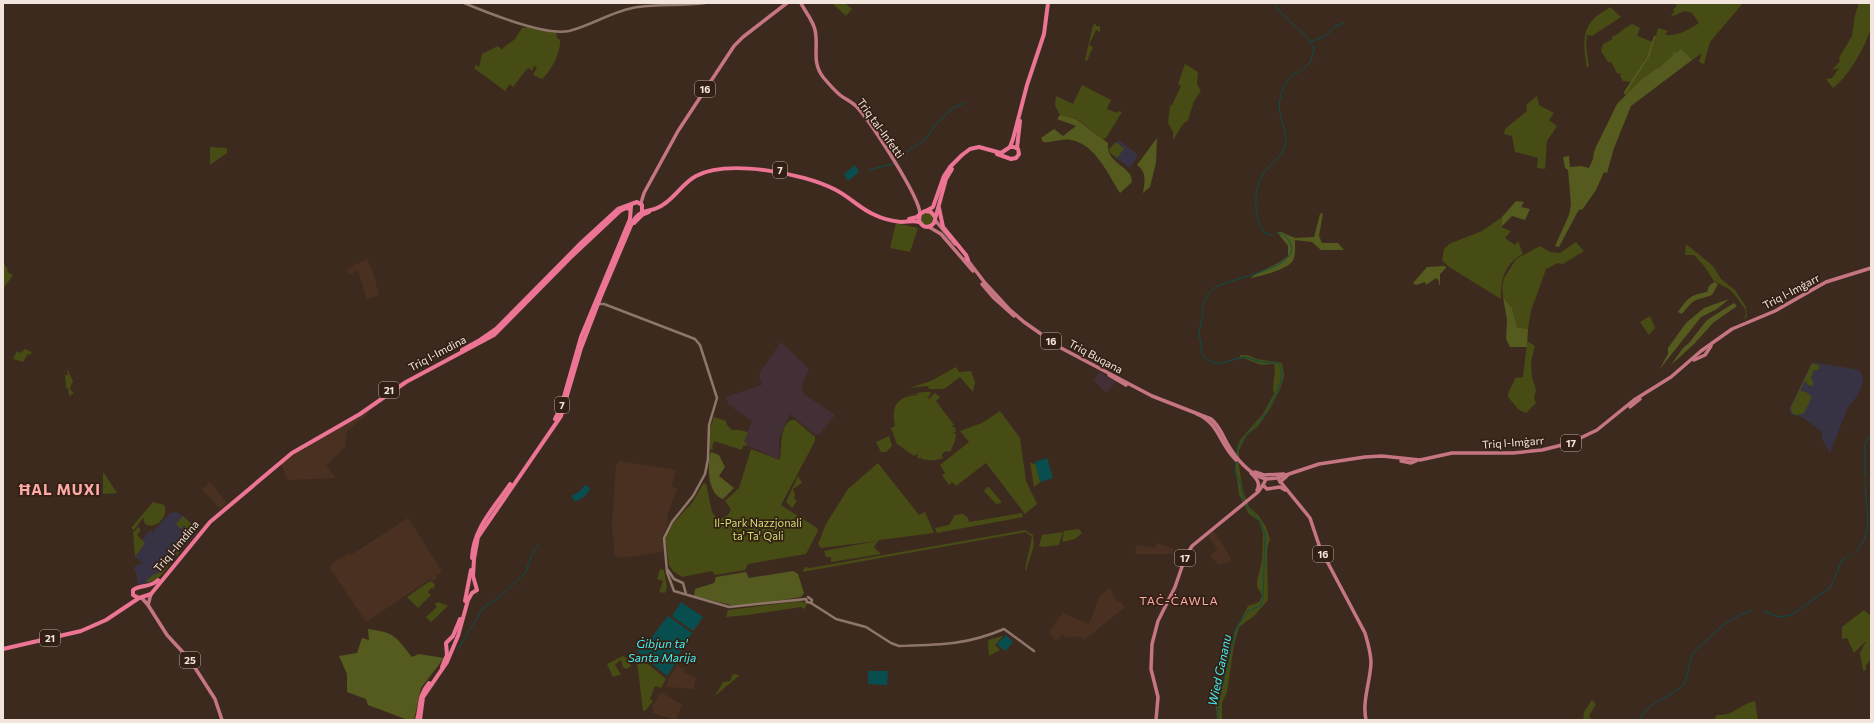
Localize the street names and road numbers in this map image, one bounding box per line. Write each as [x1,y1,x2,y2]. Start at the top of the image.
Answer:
road number: 16 [695,81,715,97]
street label: Triq tal-Infetti [855,96,907,161]
road number: 7 [773,162,787,178]
street label: Triq l-Imġarr [1760,270,1822,311]
street label: Triq l-Imdina [406,332,468,374]
road number: 16 [1041,333,1061,349]
street label: Triq Buqana [1067,336,1125,376]
road number: 21 [379,382,399,398]
road number: 7 [555,397,569,413]
street label: Triq l-Imġarr [1481,433,1545,451]
road number: 17 [1561,435,1581,451]
street label: Triq l-Imdina [151,518,201,574]
road number: 16 [1313,546,1333,562]
road number: 17 [1175,550,1195,566]
road number: 21 [40,630,60,646]
road number: 25 [180,652,200,668]

